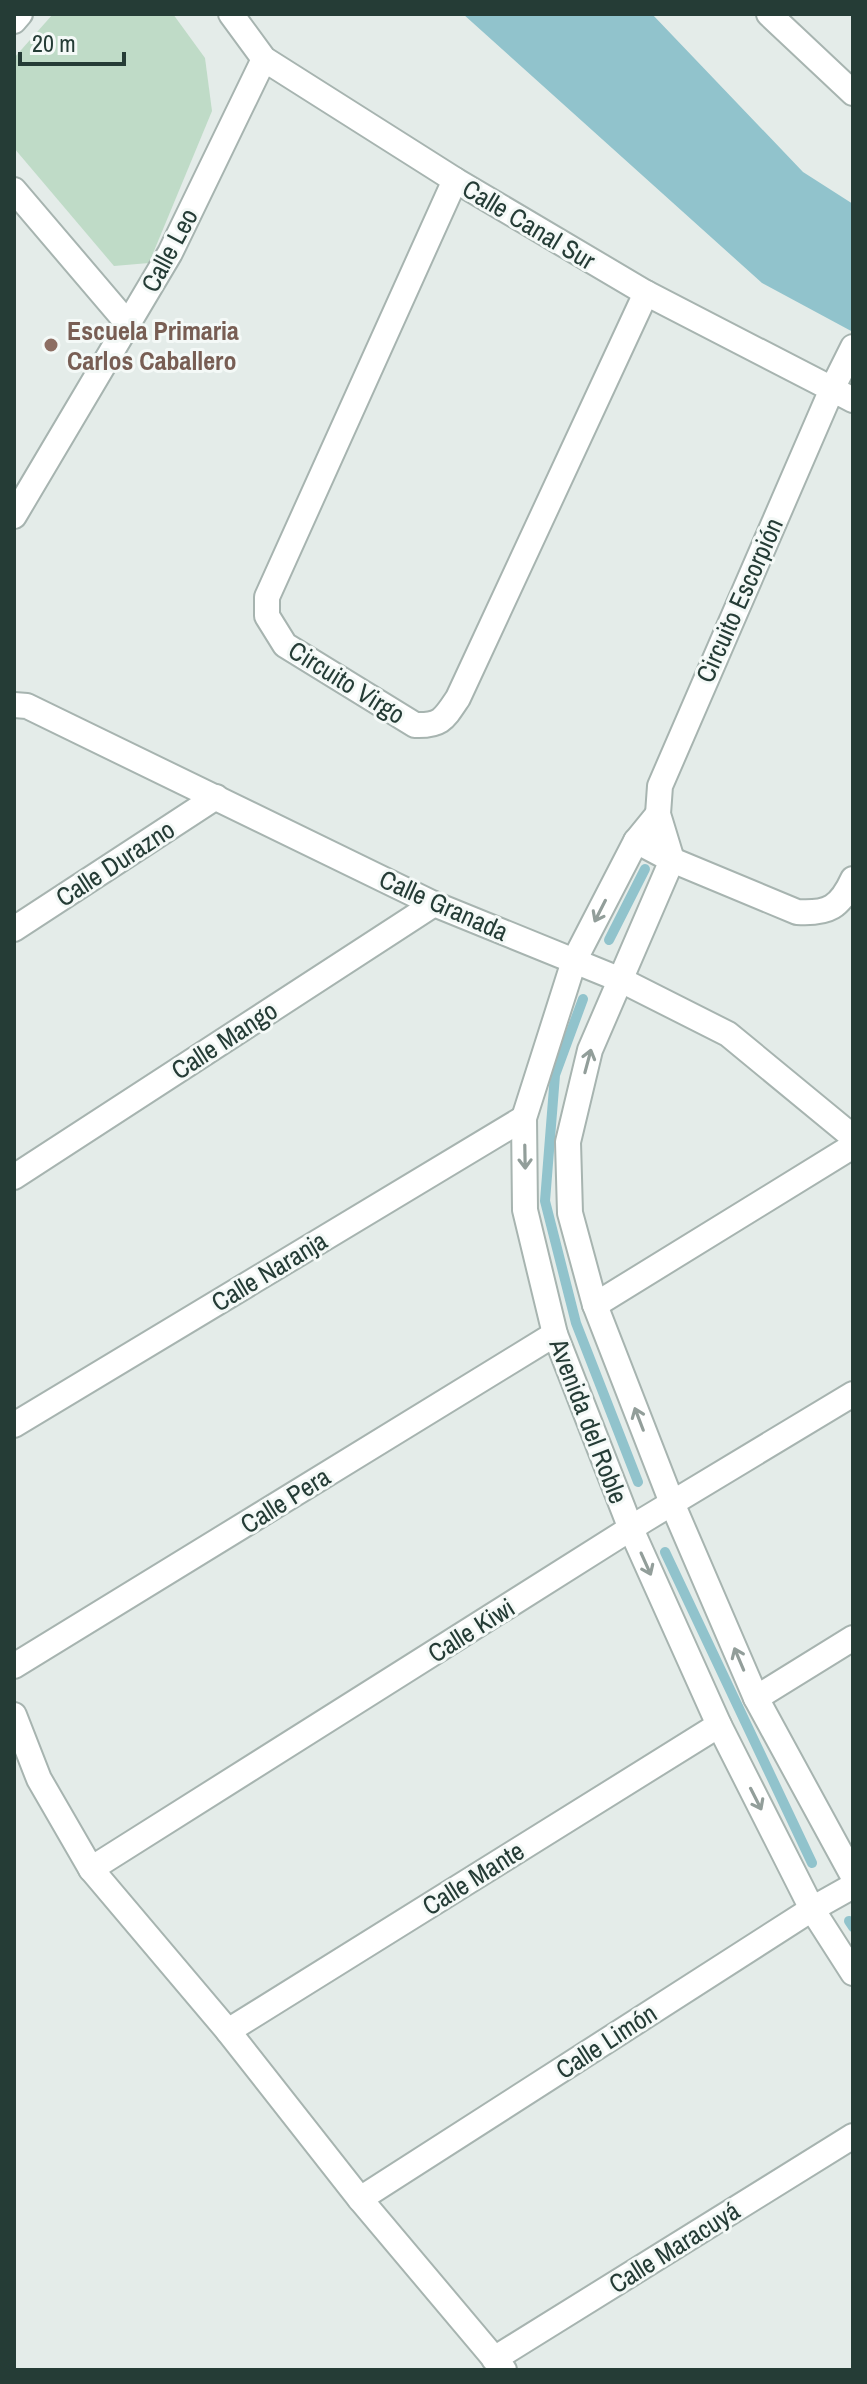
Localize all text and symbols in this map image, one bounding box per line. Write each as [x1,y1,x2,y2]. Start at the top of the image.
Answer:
scale bar [20,16,124,66]
text: 20 m [32,27,76,59]
street label: Calle Canal Sur [456,171,602,277]
street label: Calle Leo [132,202,206,298]
place label: Escuela Primaria Carlos Caballero [67,313,239,378]
marker: Escuela Primaria Carlos Caballero [42,336,60,354]
street label: Circuito Escorpión [687,512,791,688]
street label: Circuito Virgo [282,632,412,732]
street label: Calle Durazno [49,812,181,914]
street label: Calle Granada [374,861,514,949]
one-way arrow [591,898,607,922]
street label: Calle Mango [164,993,284,1087]
one-way arrow [581,1048,596,1074]
one-way arrow [517,1143,532,1170]
street label: Calle Naranja [205,1223,333,1319]
street label: Avenida del Roble [541,1333,636,1508]
one-way arrow [631,1407,645,1432]
street label: Calle Pera [234,1459,337,1541]
one-way arrow [640,1551,655,1575]
street label: Calle Kiwi [421,1590,521,1670]
one-way arrow [731,1647,746,1672]
one-way arrow [749,1787,765,1811]
street label: Calle Mante [415,1833,531,1923]
street label: Calle Limón [549,1995,663,2087]
street label: Calle Maracuyá [602,2193,746,2301]

